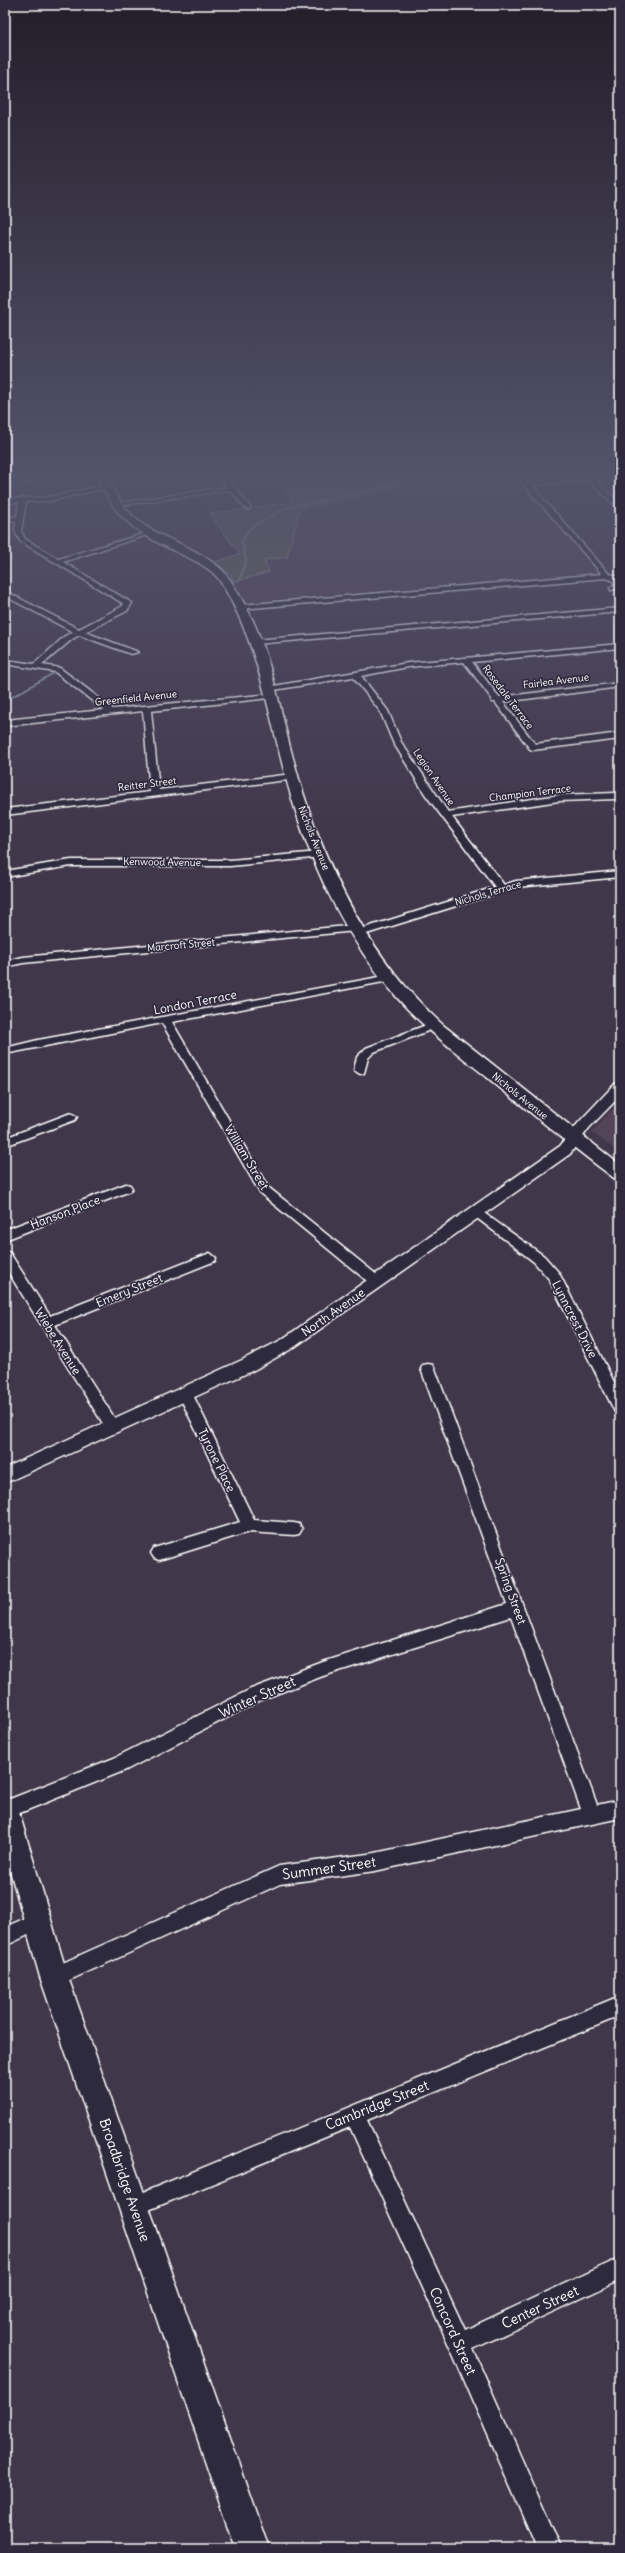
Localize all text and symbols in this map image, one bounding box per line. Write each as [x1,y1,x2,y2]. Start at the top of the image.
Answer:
street label: Rosedale Terrace [480,662,536,732]
street label: Fairlea Avenue [522,670,590,692]
street label: Greenfield Avenue [94,687,178,709]
street label: Legion Avenue [410,746,458,808]
street label: Reitter Street [117,774,178,794]
street label: Champion Terrace [488,782,572,804]
street label: Nichols Avenue [295,804,333,872]
street label: Kenwood Avenue [123,855,201,869]
street label: Nichols Terrace [453,877,523,909]
street label: Marcroft Street [147,936,216,954]
street label: London Terrace [152,987,238,1017]
street label: Nichols Avenue [489,1069,551,1123]
street label: William Street [222,1121,272,1193]
street label: Hanson Place [28,1192,102,1232]
street label: Emery Street [93,1270,165,1310]
street label: Lynncrest Drive [549,1278,601,1360]
street label: North Avenue [298,1285,368,1339]
street label: Wiebe Avenue [31,1305,85,1377]
street label: Tyrone Place [195,1426,239,1494]
street label: Spring Street [492,1556,530,1626]
street label: Winter Street [216,1672,299,1722]
street label: Summer Street [281,1852,377,1883]
street label: Cambridge Street [323,2076,432,2134]
street label: Broadbridge Avenue [95,2116,155,2244]
street label: Center Street [499,2281,582,2333]
street label: Concord Street [426,2284,481,2378]

